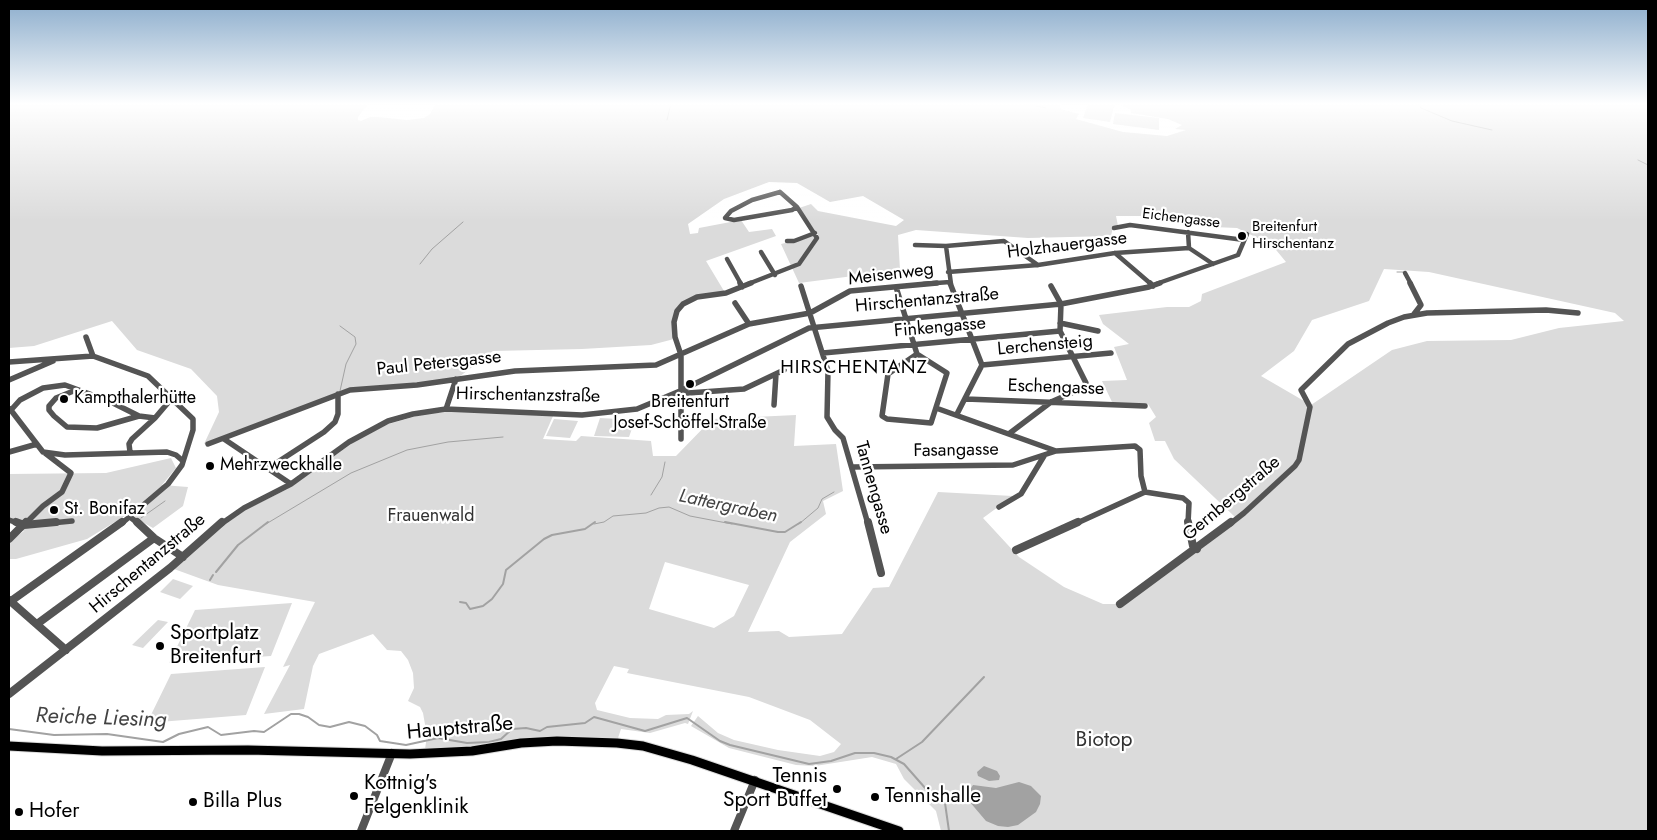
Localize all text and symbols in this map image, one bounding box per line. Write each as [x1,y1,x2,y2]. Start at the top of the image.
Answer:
street label: Eichengasse [1141,205,1221,233]
place label: Breitenfurt Hirschentanz [1252,218,1334,253]
street label: Holzhauergasse [1006,228,1128,264]
marker: Breitenfurt Hirschentanz [1236,230,1248,242]
street label: Meisenweg [847,259,935,291]
street label: Hirschentanzstraße [854,284,1000,318]
street label: Finkengasse [893,313,987,343]
street label: Lerchensteig [996,331,1094,361]
street label: Paul Petersgasse [376,347,502,381]
district label: HIRSCHENTANZ [779,357,929,379]
street label: Eschengasse [1007,376,1105,400]
marker: Breitenfurt Josef-Schöffel-Straße [684,378,696,390]
street label: Hirschentanzstraße [456,384,600,408]
place label: Kampthalerhütte [74,388,196,410]
place label: Breitenfurt Josef-Schöffel-Straße [613,392,767,434]
marker: Kampthalerhütte [58,393,70,405]
street label: Tannengasse [849,439,897,537]
street label: Fasangasse [913,439,999,463]
street label: Gernbergstraße [1179,452,1285,546]
place label: Mehrzweckhalle [220,455,342,477]
marker: Mehrzweckhalle [204,460,216,472]
water label: Lattergraben [677,485,779,529]
place label: St. Bonifaz [64,499,145,521]
marker: St. Bonifaz [48,504,60,516]
park label: Frauenwald [388,506,474,528]
street label: Hirschentanzstraße [86,509,210,619]
place label: Sportplatz Breitenfurt [170,621,261,671]
marker: Sportplatz Breitenfurt [154,640,166,652]
water label: Reiche Liesing [35,704,167,734]
street label: Hauptstraße [406,712,514,746]
park label: Biotop [1075,728,1133,754]
place label: Tennis Sport Buffet [723,764,827,814]
place label: Kottnig's Felgenklinik [364,771,469,821]
marker: Tennis Sport Buffet [831,783,843,795]
place label: Tennishalle [885,784,981,810]
place label: Billa Plus [203,789,282,815]
marker: Kottnig's Felgenklinik [348,790,360,802]
marker: Tennishalle [869,791,881,803]
marker: Billa Plus [187,796,199,808]
place label: Hofer [29,799,80,825]
marker: Hofer [13,806,25,818]

